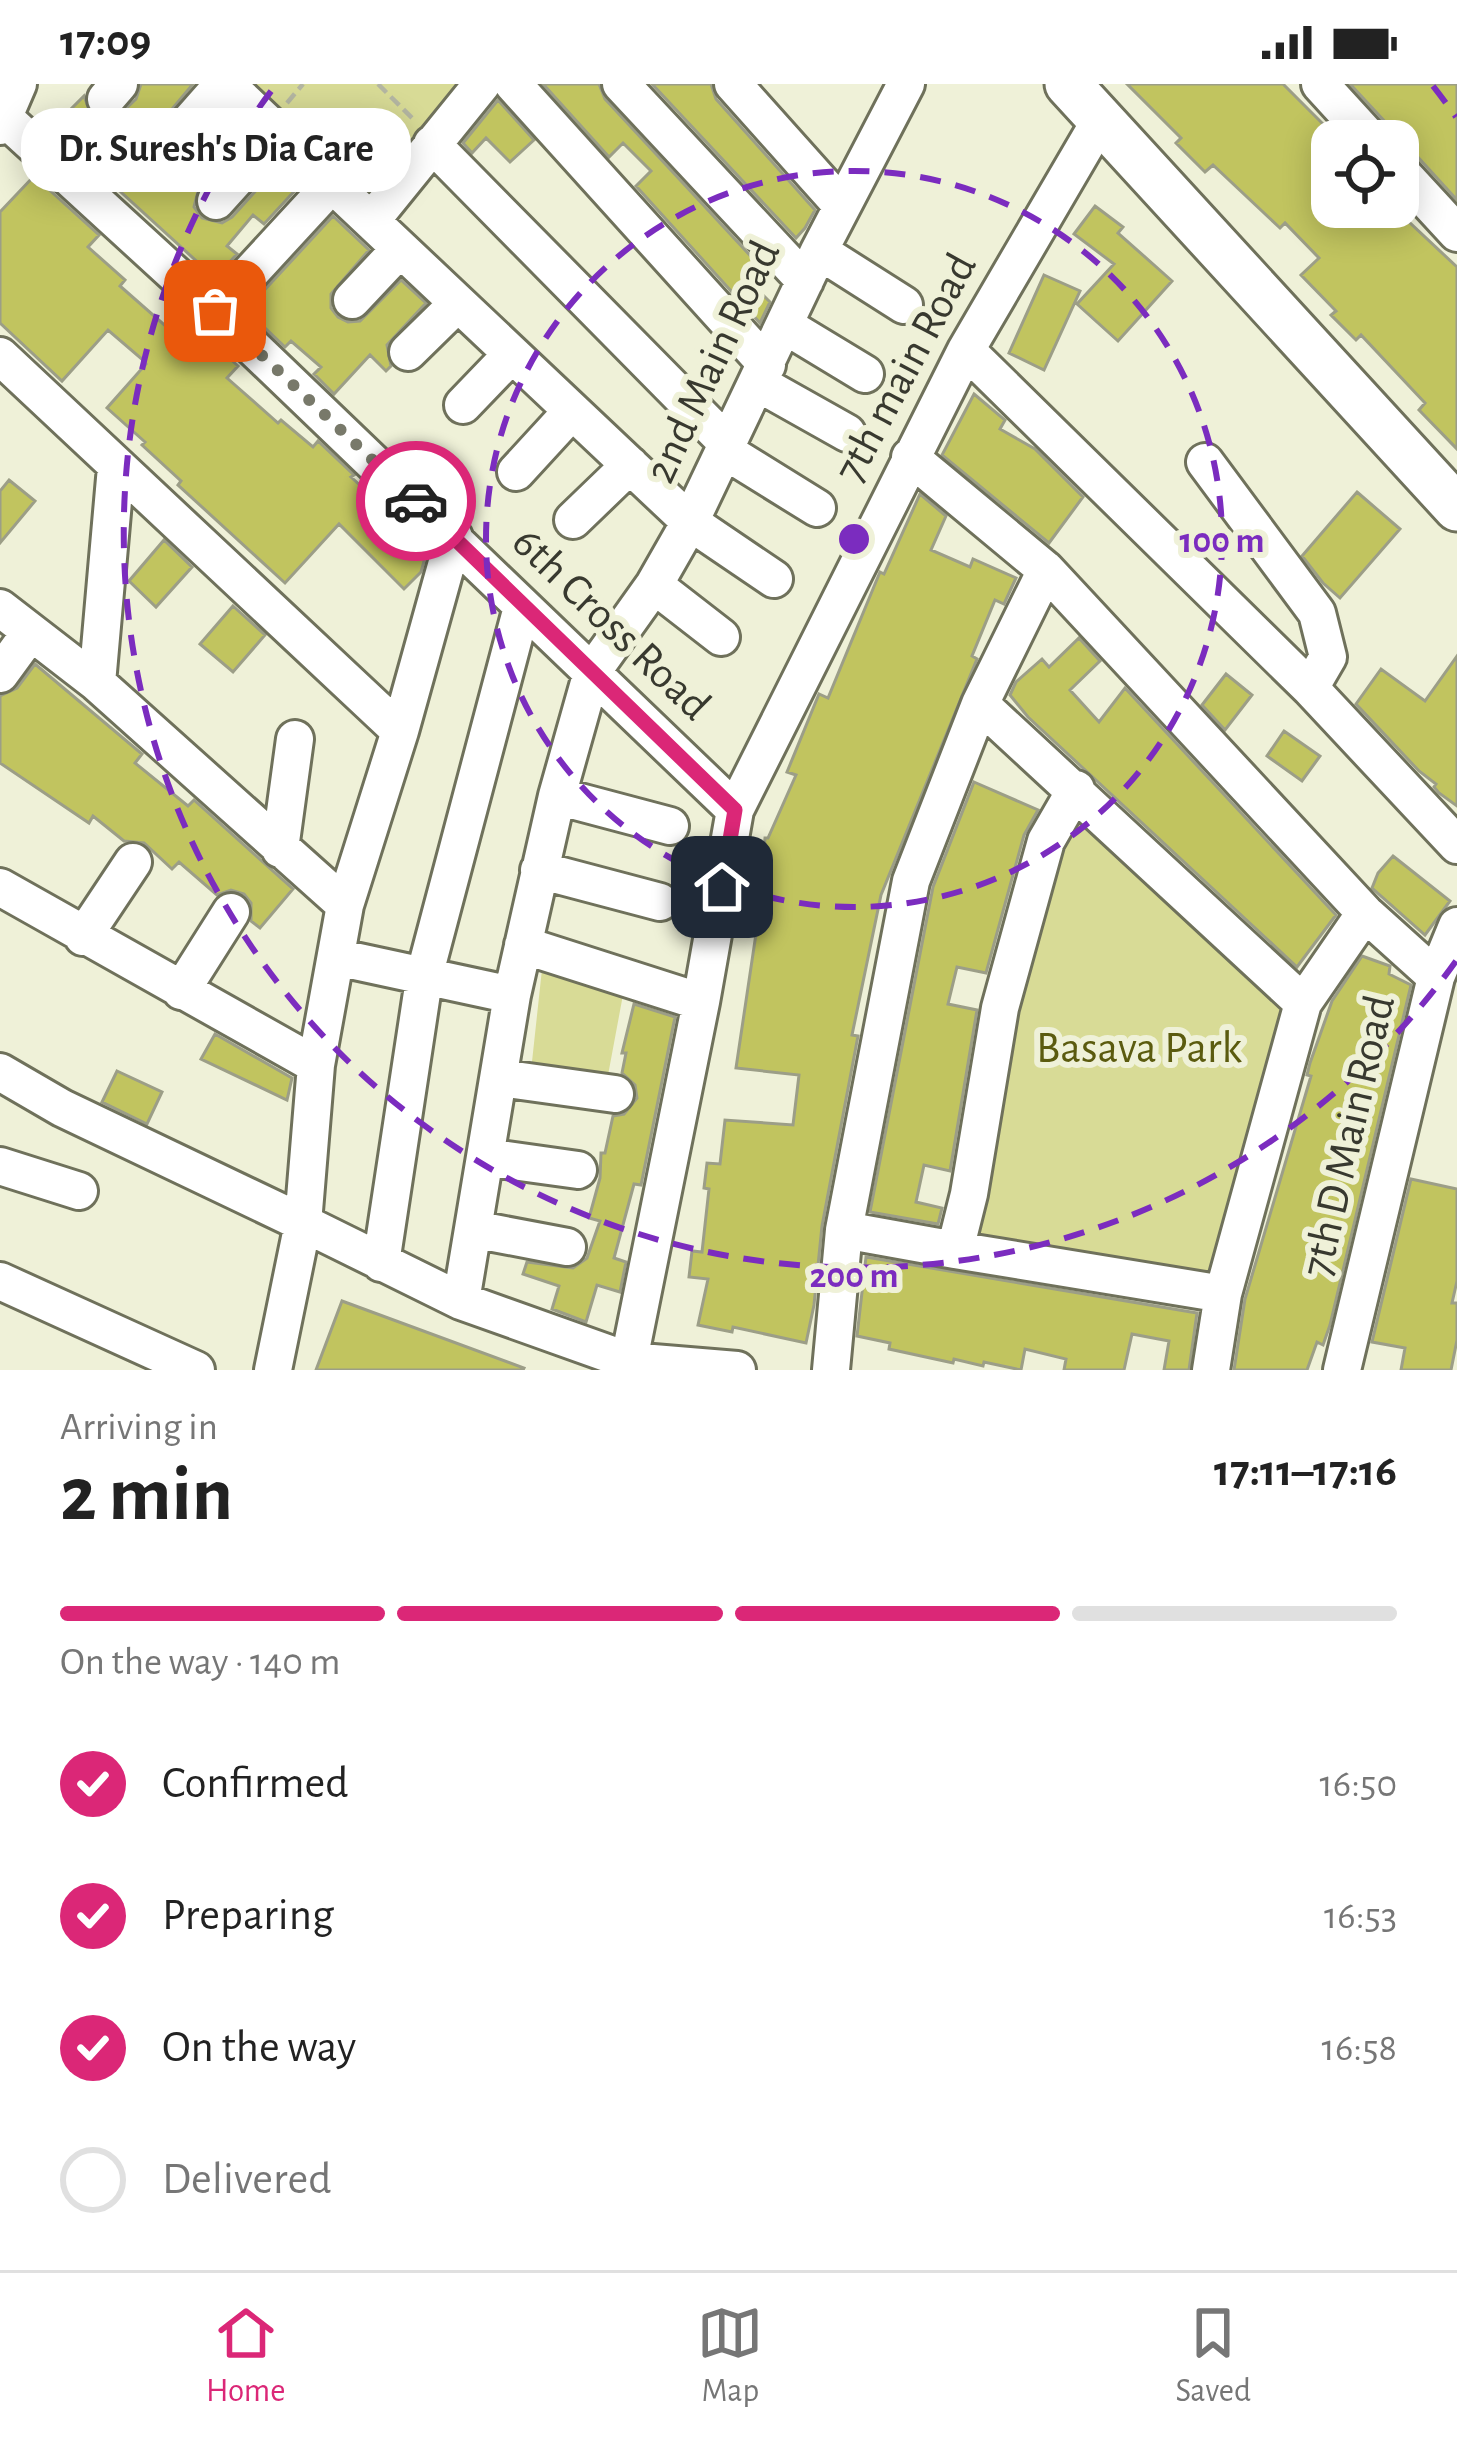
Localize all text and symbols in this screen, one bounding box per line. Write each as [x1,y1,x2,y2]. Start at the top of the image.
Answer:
text: 17:09 [60,19,151,64]
callout: Dr. Suresh's Dia Care [20,107,410,191]
map controls [1311,120,1419,228]
button: locate [1311,120,1419,228]
text: Dr. Suresh's Dia Care [58,130,374,169]
street label: 2nd Main Road [637,234,789,490]
street label: 7th main Road [827,246,985,490]
pin [164,260,266,362]
icon: bag [182,278,248,344]
courier [356,441,476,561]
icon: car [383,468,449,534]
centre of rings [833,518,875,560]
street label: 6th Cross Road [503,519,719,729]
text: 100 m [1180,523,1264,559]
pin [671,836,773,938]
icon: home [689,854,755,920]
street label: 7th D Main Road [1295,991,1403,1281]
park label: Basava Park [1036,1026,1242,1071]
text: 200 m [810,1258,898,1294]
text: Arriving in [60,1408,218,1447]
text: 17:11–17:16 [1214,1449,1397,1494]
text: 2 min [60,1457,233,1535]
text: On the way · 140 m [60,1643,341,1682]
icon: check [60,1751,126,1817]
text: Confirmed [162,1761,348,1806]
text: 16:50 [1319,1765,1397,1804]
icon: check [60,1883,126,1949]
text: Preparing [162,1893,334,1938]
text: 16:53 [1324,1897,1397,1936]
icon: check [60,2015,126,2081]
text: On the way [162,2025,356,2070]
text: 16:58 [1322,2029,1397,2068]
text: Delivered [162,2157,331,2202]
tab: Home [206,2300,285,2412]
tab: Map [697,2300,763,2412]
tab: Saved [1175,2300,1251,2412]

